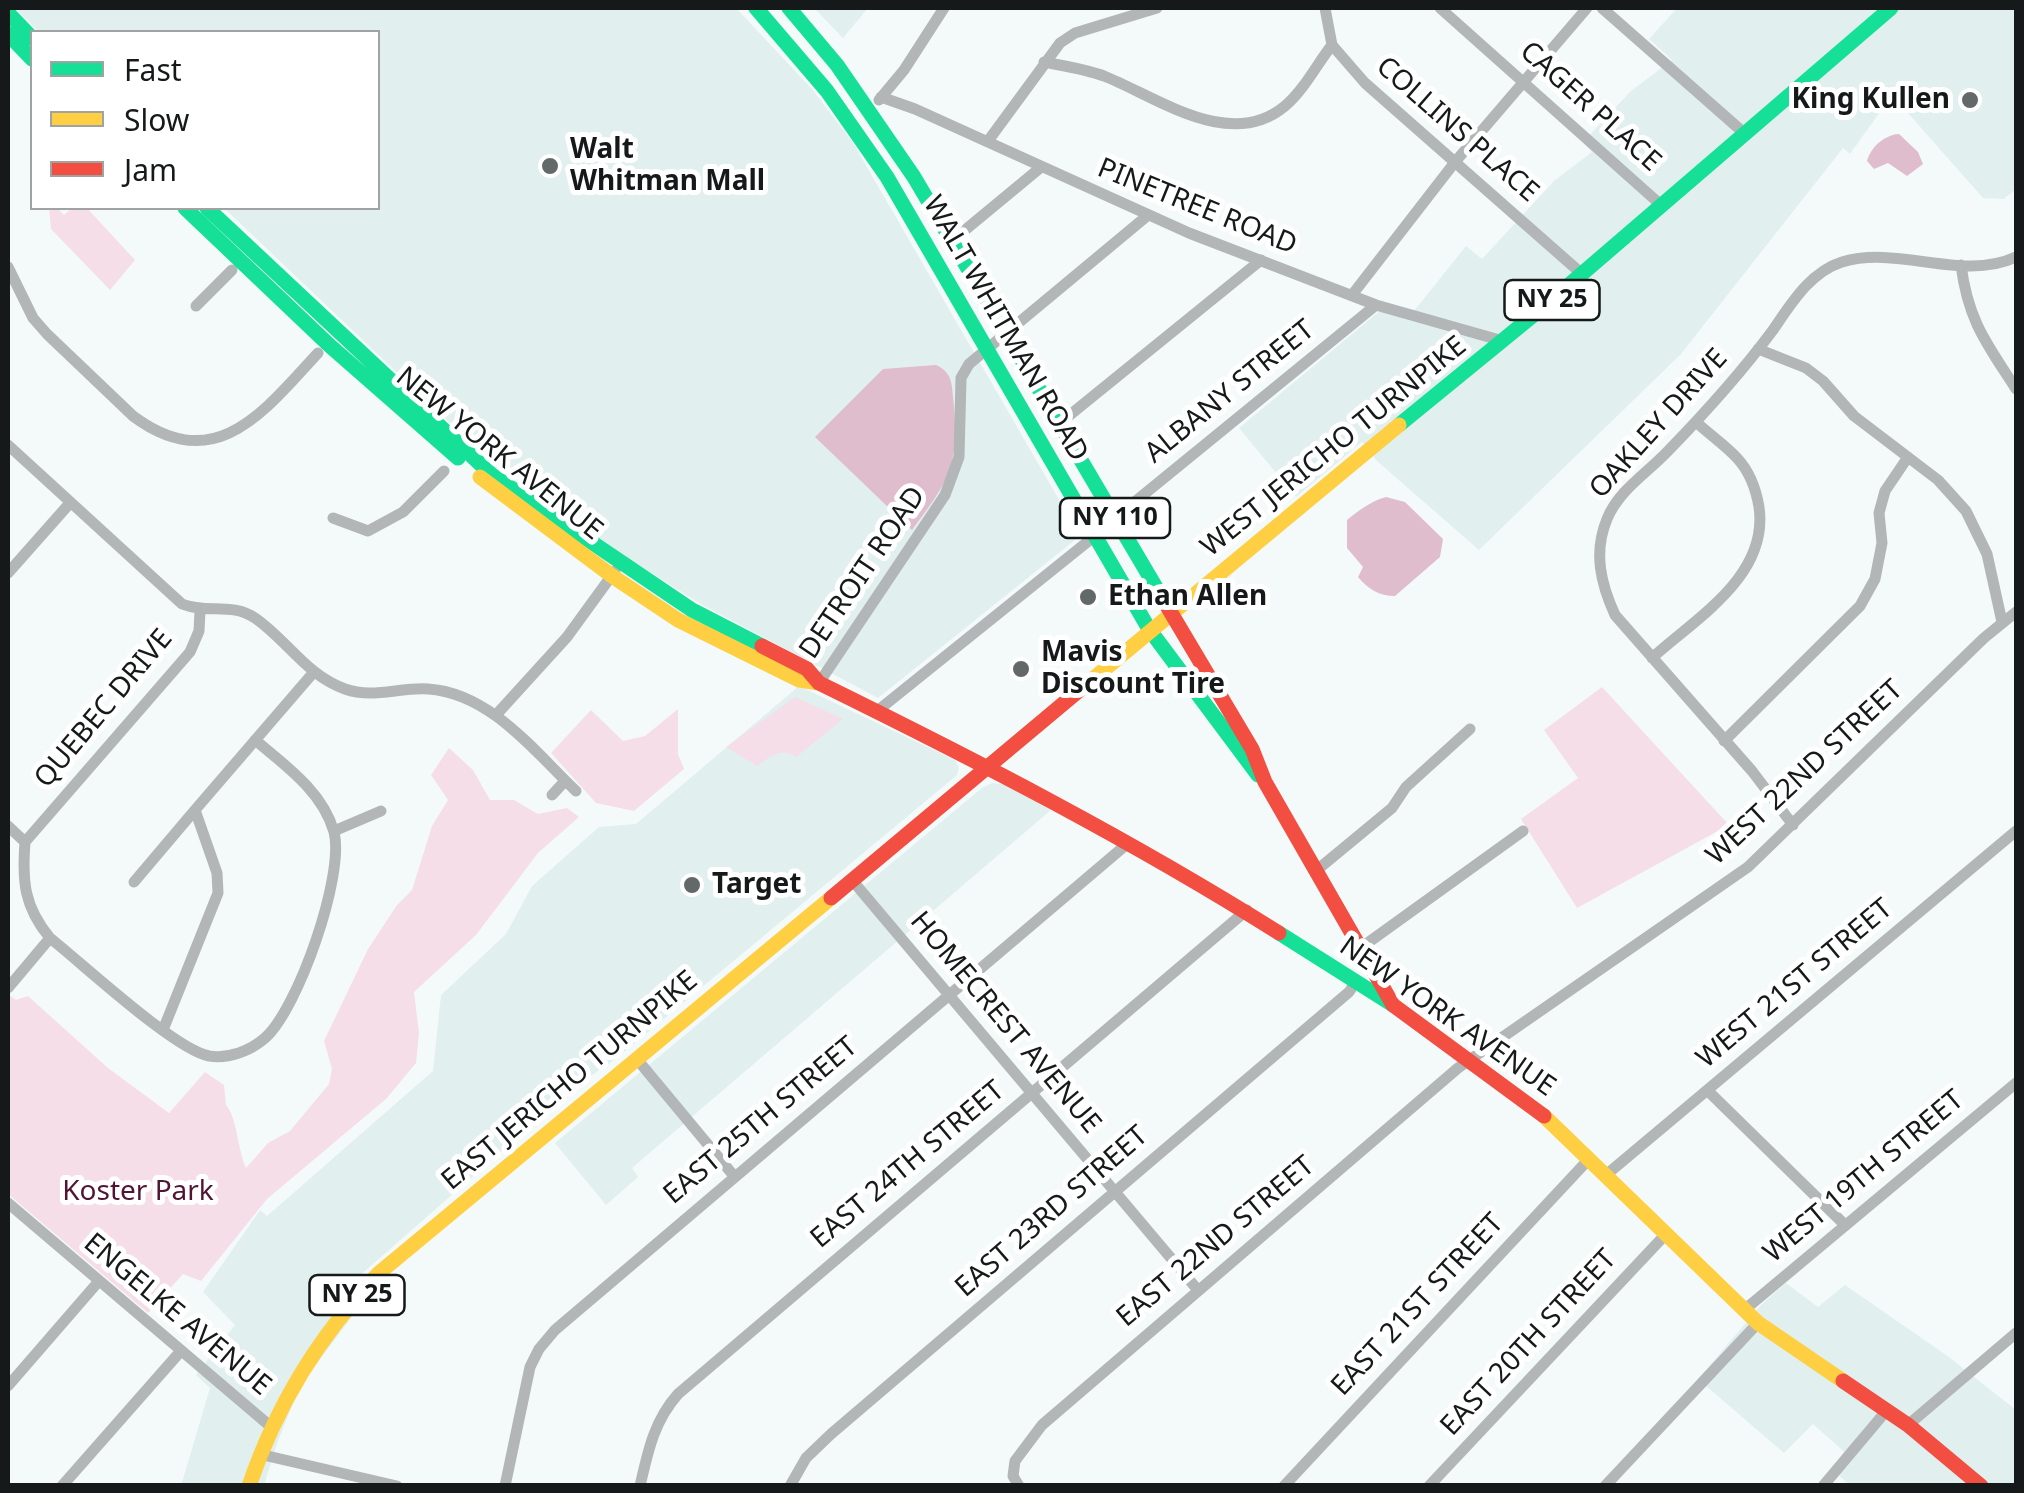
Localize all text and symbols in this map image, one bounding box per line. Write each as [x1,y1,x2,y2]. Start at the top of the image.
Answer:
legend [30,30,380,210]
street label: CAGER PLACE [1513,35,1667,179]
text: Fast [124,49,182,90]
street label: COLLINS PLACE [1369,50,1545,210]
place label: King Kullen [1791,83,1950,117]
marker: King Kullen [1959,89,1981,111]
text: Slow [124,99,189,140]
place label: Walt Whitman Mall [570,133,765,199]
text: Jam [124,149,177,190]
street label: PINETREE ROAD [1093,152,1301,262]
marker: Walt Whitman Mall [539,155,561,177]
street label: WALT WHITMAN ROAD [915,190,1095,468]
road number: NY 25 [1504,280,1600,320]
street label: ALBANY STREET [1139,313,1321,471]
street label: WEST JERICHO TURNPIKE [1195,330,1473,564]
street label: OAKLEY DRIVE [1583,342,1735,506]
street label: NEW YORK AVENUE [389,360,609,548]
street label: DETROIT ROAD [793,481,933,665]
road number: NY 110 [1060,498,1170,538]
place label: Ethan Allen [1108,580,1267,614]
marker: Ethan Allen [1077,586,1099,608]
street label: QUEBEC DRIVE [28,623,180,795]
place label: Mavis Discount Tire [1041,636,1225,702]
marker: Mavis Discount Tire [1010,658,1032,680]
street label: WEST 22ND STREET [1700,673,1910,873]
place label: Target [712,868,801,902]
marker: Target [681,874,703,896]
street label: WEST 21ST STREET [1690,892,1900,1076]
street label: HOMECREST AVENUE [902,905,1108,1141]
street label: NEW YORK AVENUE [1333,930,1561,1104]
street label: EAST JERICHO TURNPIKE [435,964,705,1198]
street label: EAST 25TH STREET [657,1030,865,1212]
street label: EAST 24TH STREET [804,1074,1012,1256]
street label: WEST 19TH STREET [1757,1084,1971,1270]
street label: EAST 23RD STREET [949,1119,1155,1305]
street label: EAST 22ND STREET [1110,1149,1322,1335]
park label: Koster Park [62,1175,214,1209]
street label: EAST 21ST STREET [1325,1207,1511,1403]
street label: ENGELKE AVENUE [77,1227,277,1403]
street label: EAST 20TH STREET [1434,1243,1624,1443]
road number: NY 25 [310,1275,404,1315]

